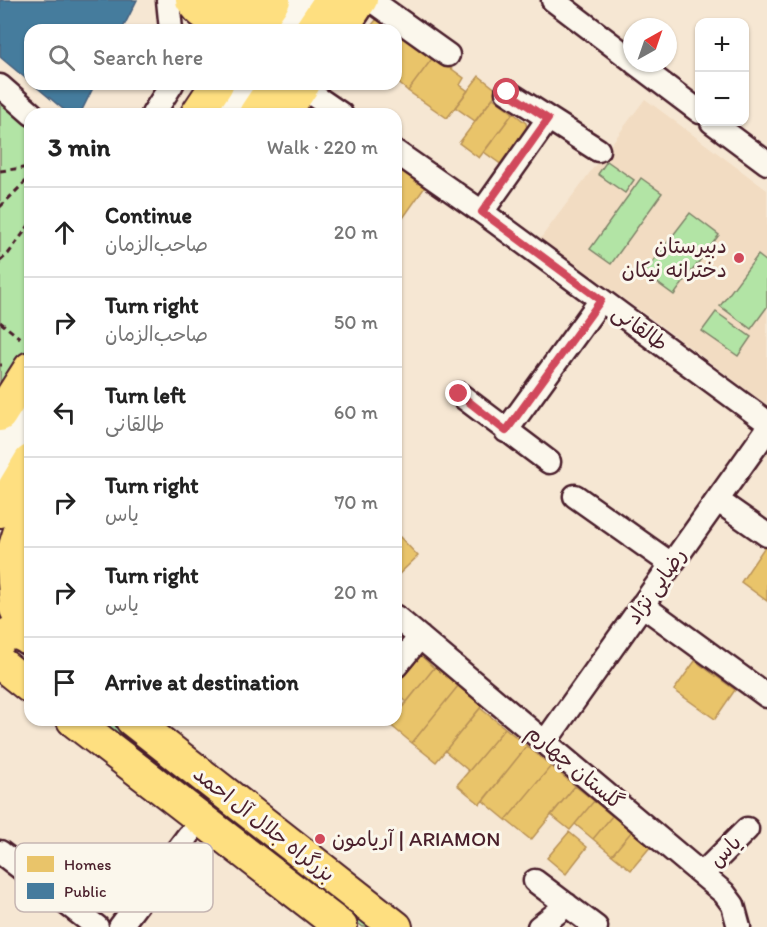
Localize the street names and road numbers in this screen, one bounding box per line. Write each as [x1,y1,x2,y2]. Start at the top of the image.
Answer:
street label: طالقانی [607,299,673,358]
street label: رضایی نژاد [620,543,692,630]
street label: گلستان چهارم [519,719,629,817]
street label: بزرگراه جلال آل احمد [188,761,340,887]
street label: یاس [703,829,746,872]

